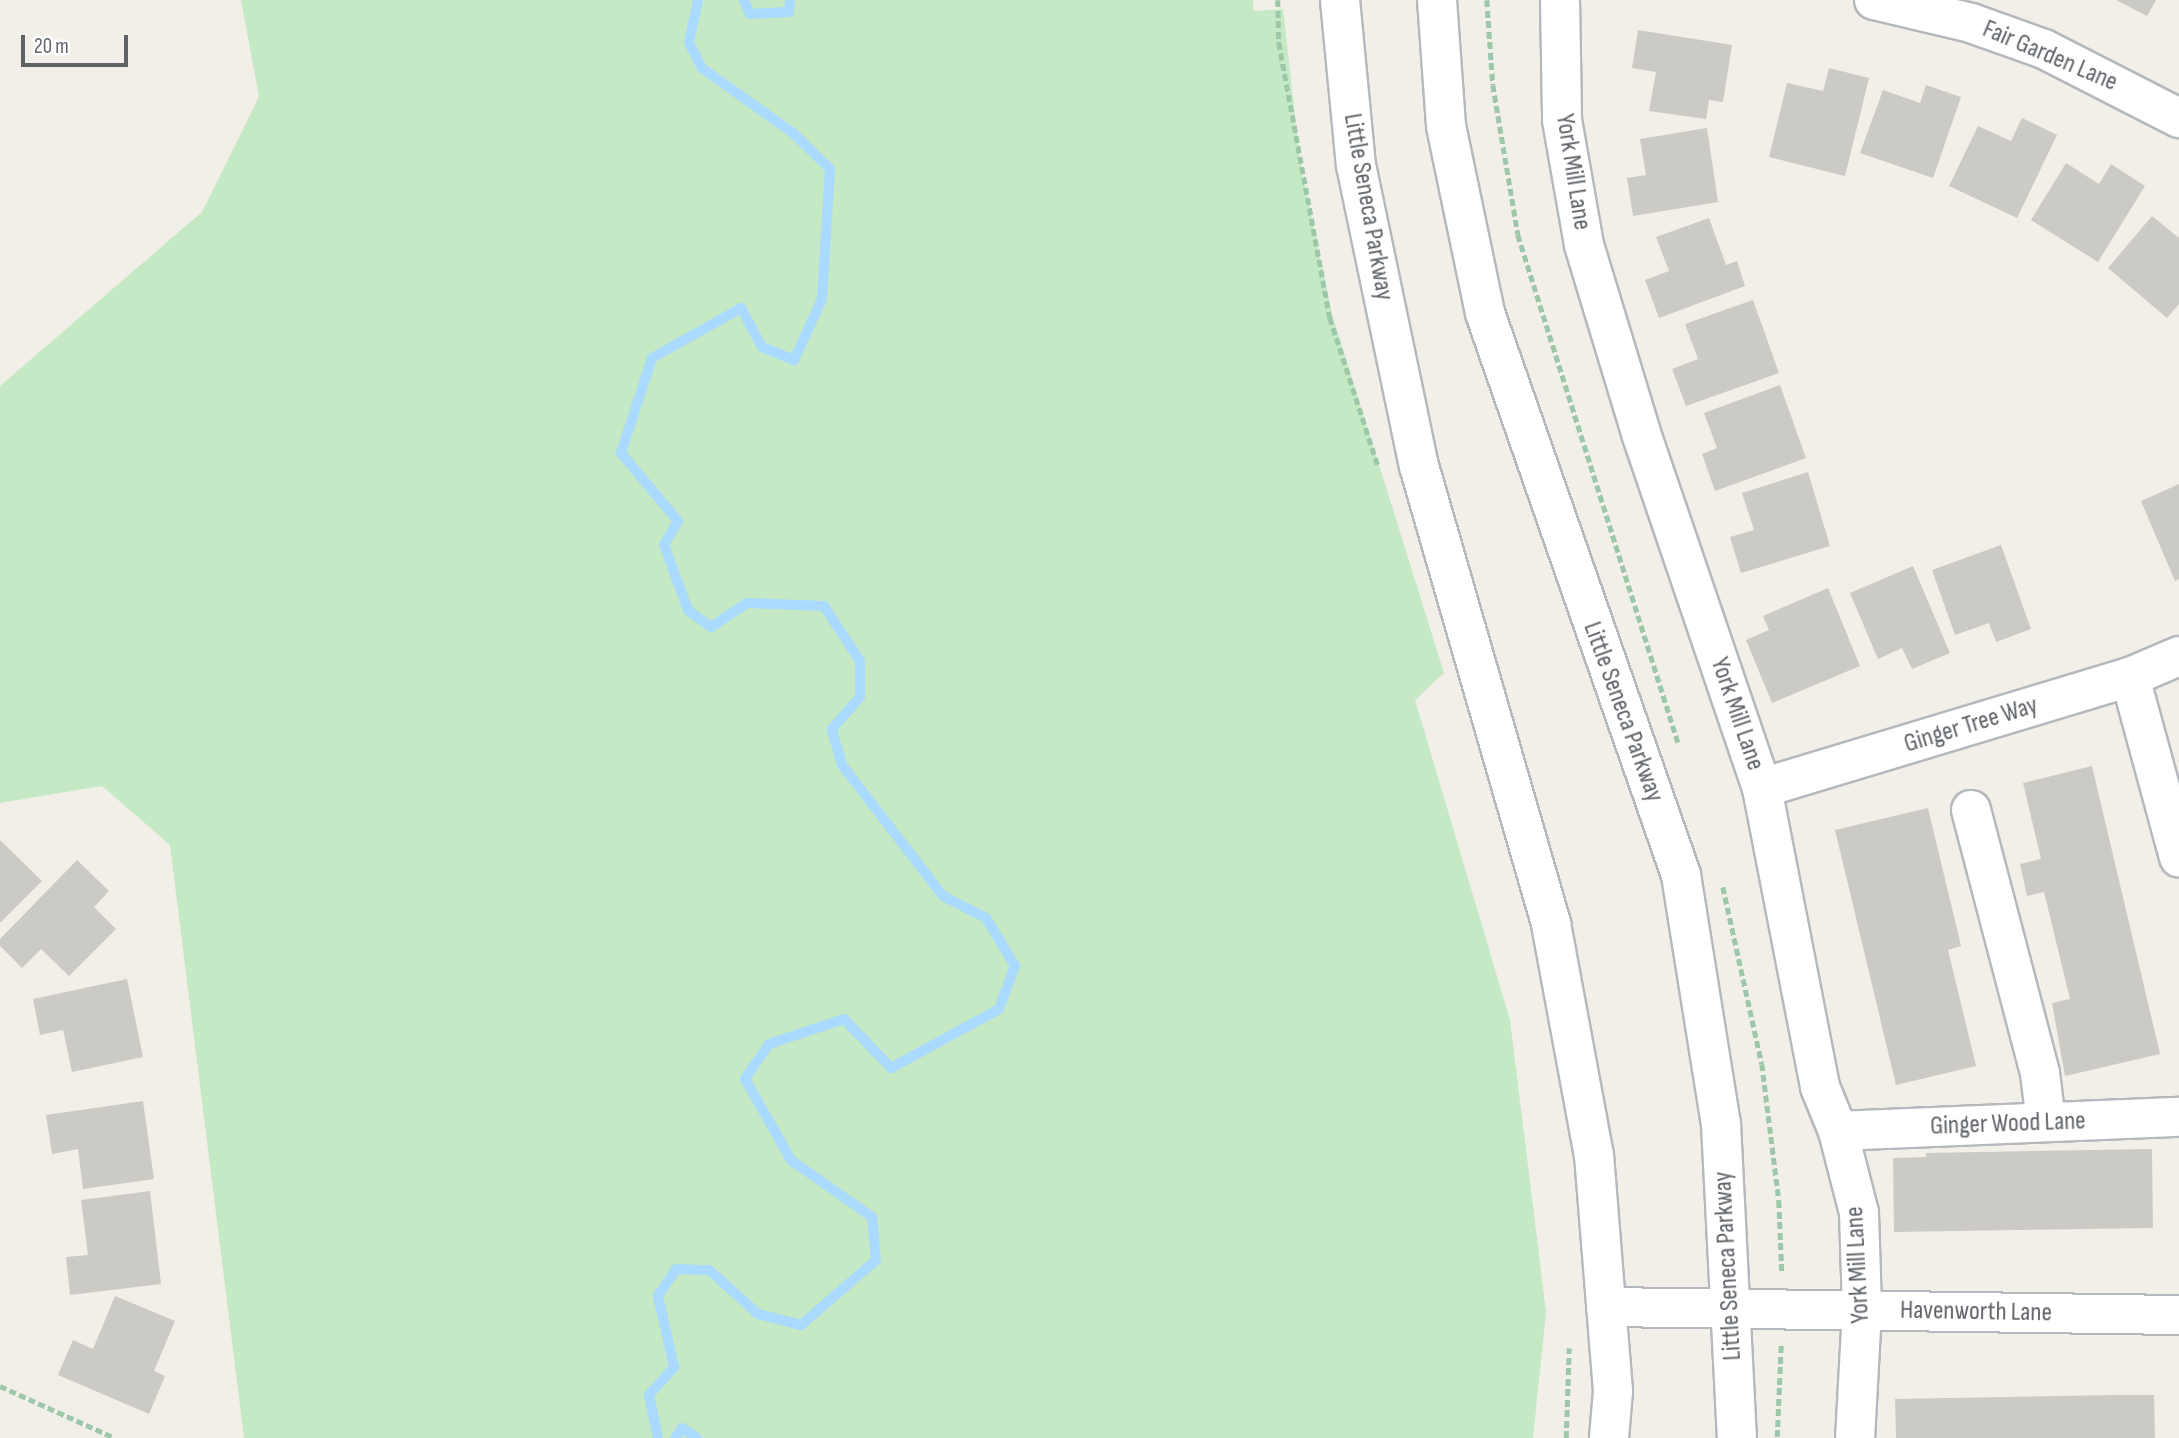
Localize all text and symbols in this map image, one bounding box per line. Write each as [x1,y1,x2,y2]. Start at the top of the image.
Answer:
street label: Fair Garden Lane [1978,14,2122,98]
scale bar [24,21,131,65]
text: 20 m [34,34,69,59]
street label: Little Seneca Parkway [1336,111,1400,303]
street label: York Mill Lane [1548,112,1598,232]
street label: Little Seneca Parkway [1576,618,1670,806]
street label: York Mill Lane [1703,654,1771,774]
street label: Ginger Tree Way [1900,690,2042,760]
street label: Ginger Wood Lane [1930,1106,2086,1142]
street label: Little Seneca Parkway [1707,1171,1749,1361]
street label: York Mill Lane [1839,1206,1877,1324]
street label: Havenworth Lane [1900,1295,2052,1329]

